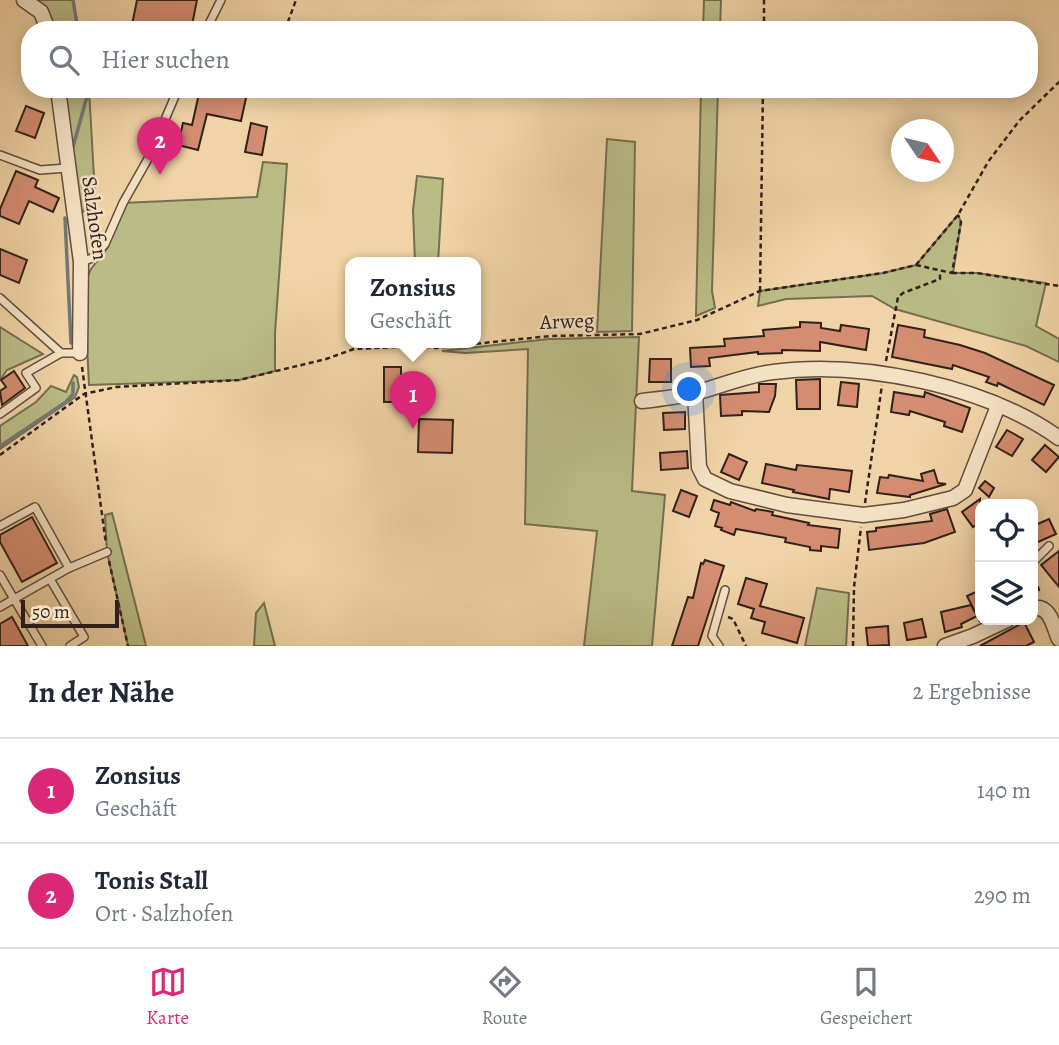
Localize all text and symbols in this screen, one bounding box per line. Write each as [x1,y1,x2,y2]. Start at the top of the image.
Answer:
search box [21,21,1038,98]
icon: search [45,41,83,79]
text: Hier suchen [101,42,230,77]
pin: 2 [137,117,183,175]
north arrow [891,119,954,182]
street label: Salzhofen [75,174,115,262]
popup [345,257,481,348]
text: Zonsius [370,270,456,305]
text: Geschäft [370,305,452,336]
street label: Arweg [538,306,595,336]
pin: 1 [390,371,436,429]
your location [672,372,706,406]
map controls [975,499,1038,625]
button: locate [975,499,1038,562]
button: layers [975,562,1038,625]
scale bar [21,597,119,629]
text: 50 m [32,599,70,625]
text: In der Nähe [28,672,174,712]
text: 2 Ergebnisse [912,676,1031,707]
text: Zonsius [95,758,181,793]
text: 1 [47,775,55,806]
text: 140 m [977,775,1031,806]
text: Geschäft [95,793,177,824]
text: Tonis Stall [95,863,208,898]
text: 2 [45,880,57,911]
text: 290 m [974,880,1031,911]
text: Ort · Salzhofen [95,898,233,929]
tab: Karte [146,963,189,1031]
tab: Route [482,963,527,1031]
tab: Gespeichert [820,963,913,1031]

